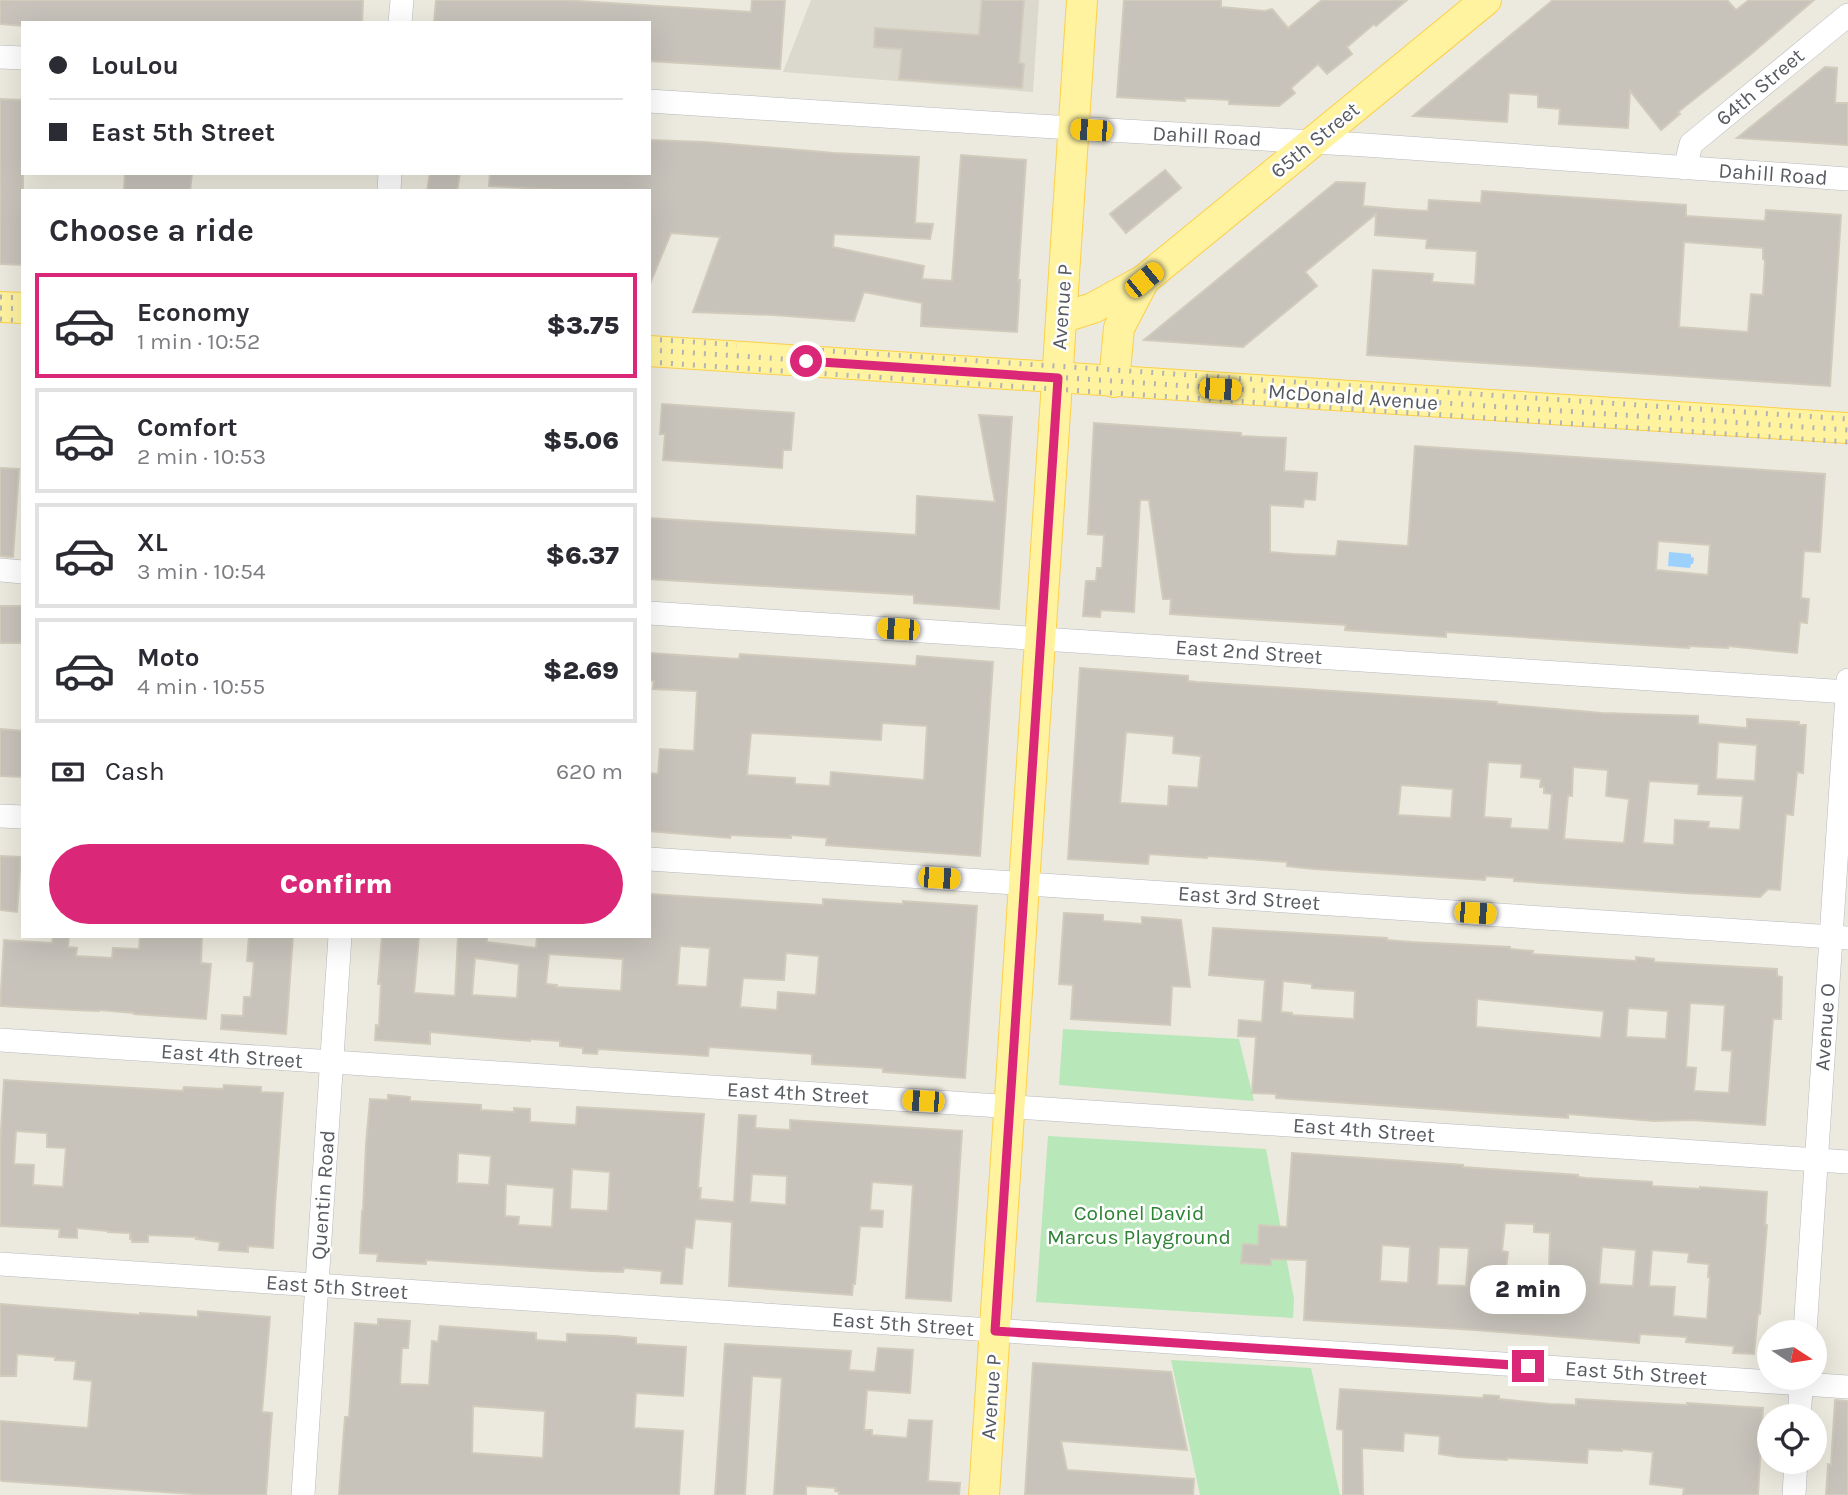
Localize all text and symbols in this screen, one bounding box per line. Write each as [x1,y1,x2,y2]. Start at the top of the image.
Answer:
street label: 64th Street [1711,43,1809,131]
text: LouLou [91,50,179,81]
street label: 65th Street [1266,97,1364,183]
text: East 5th Street [91,117,275,148]
car [1070,118,1113,142]
street label: Dahill Road [1152,121,1262,151]
street label: Dahill Road [1718,158,1828,190]
text: Choose a ride [49,212,254,249]
car [1122,259,1167,301]
street label: Avenue P [1047,263,1077,351]
icon: car [53,294,116,357]
text: Economy [137,297,249,328]
text: $3.75 [547,310,619,341]
text: 1 min · 10:52 [137,328,260,355]
route start [790,345,822,377]
car [1199,377,1242,401]
street label: McDonald Avenue [1267,379,1439,415]
icon: car [53,409,116,472]
text: Comfort [137,412,238,443]
text: $5.06 [543,425,619,456]
text: 2 min · 10:53 [137,443,266,470]
icon: car [53,524,116,587]
text: XL [137,527,168,558]
text: $6.37 [545,540,619,571]
text: 3 min · 10:54 [137,558,266,585]
car [877,617,920,641]
street label: East 2nd Street [1175,635,1323,669]
icon: car [53,639,116,702]
text: Moto [137,642,199,673]
text: $2.69 [543,655,619,686]
text: 4 min · 10:55 [137,673,265,700]
icon: cash [49,753,87,791]
text: Cash [105,756,165,787]
text: 620 m [556,758,623,785]
button: Confirm [49,844,623,924]
car [918,866,961,890]
street label: East 3rd Street [1177,881,1321,915]
car [1454,901,1497,925]
street label: Avenue O [1810,982,1840,1072]
street label: East 4th Street [160,1039,304,1073]
street label: East 4th Street [726,1077,870,1109]
car [902,1089,945,1113]
street label: East 4th Street [1292,1113,1436,1147]
street label: Quentin Road [306,1129,340,1261]
park label: Colonel David Marcus Playground [1047,1201,1231,1249]
callout: 2 min [1470,1264,1586,1314]
street label: East 5th Street [265,1270,409,1304]
text: 2 min [1495,1276,1561,1303]
street label: East 5th Street [831,1307,975,1341]
north arrow [1757,1320,1827,1390]
map controls [1757,1320,1827,1474]
route end [1512,1350,1544,1382]
street label: Avenue P [976,1353,1006,1441]
street label: East 5th Street [1564,1356,1708,1390]
button: locate [1757,1404,1827,1474]

